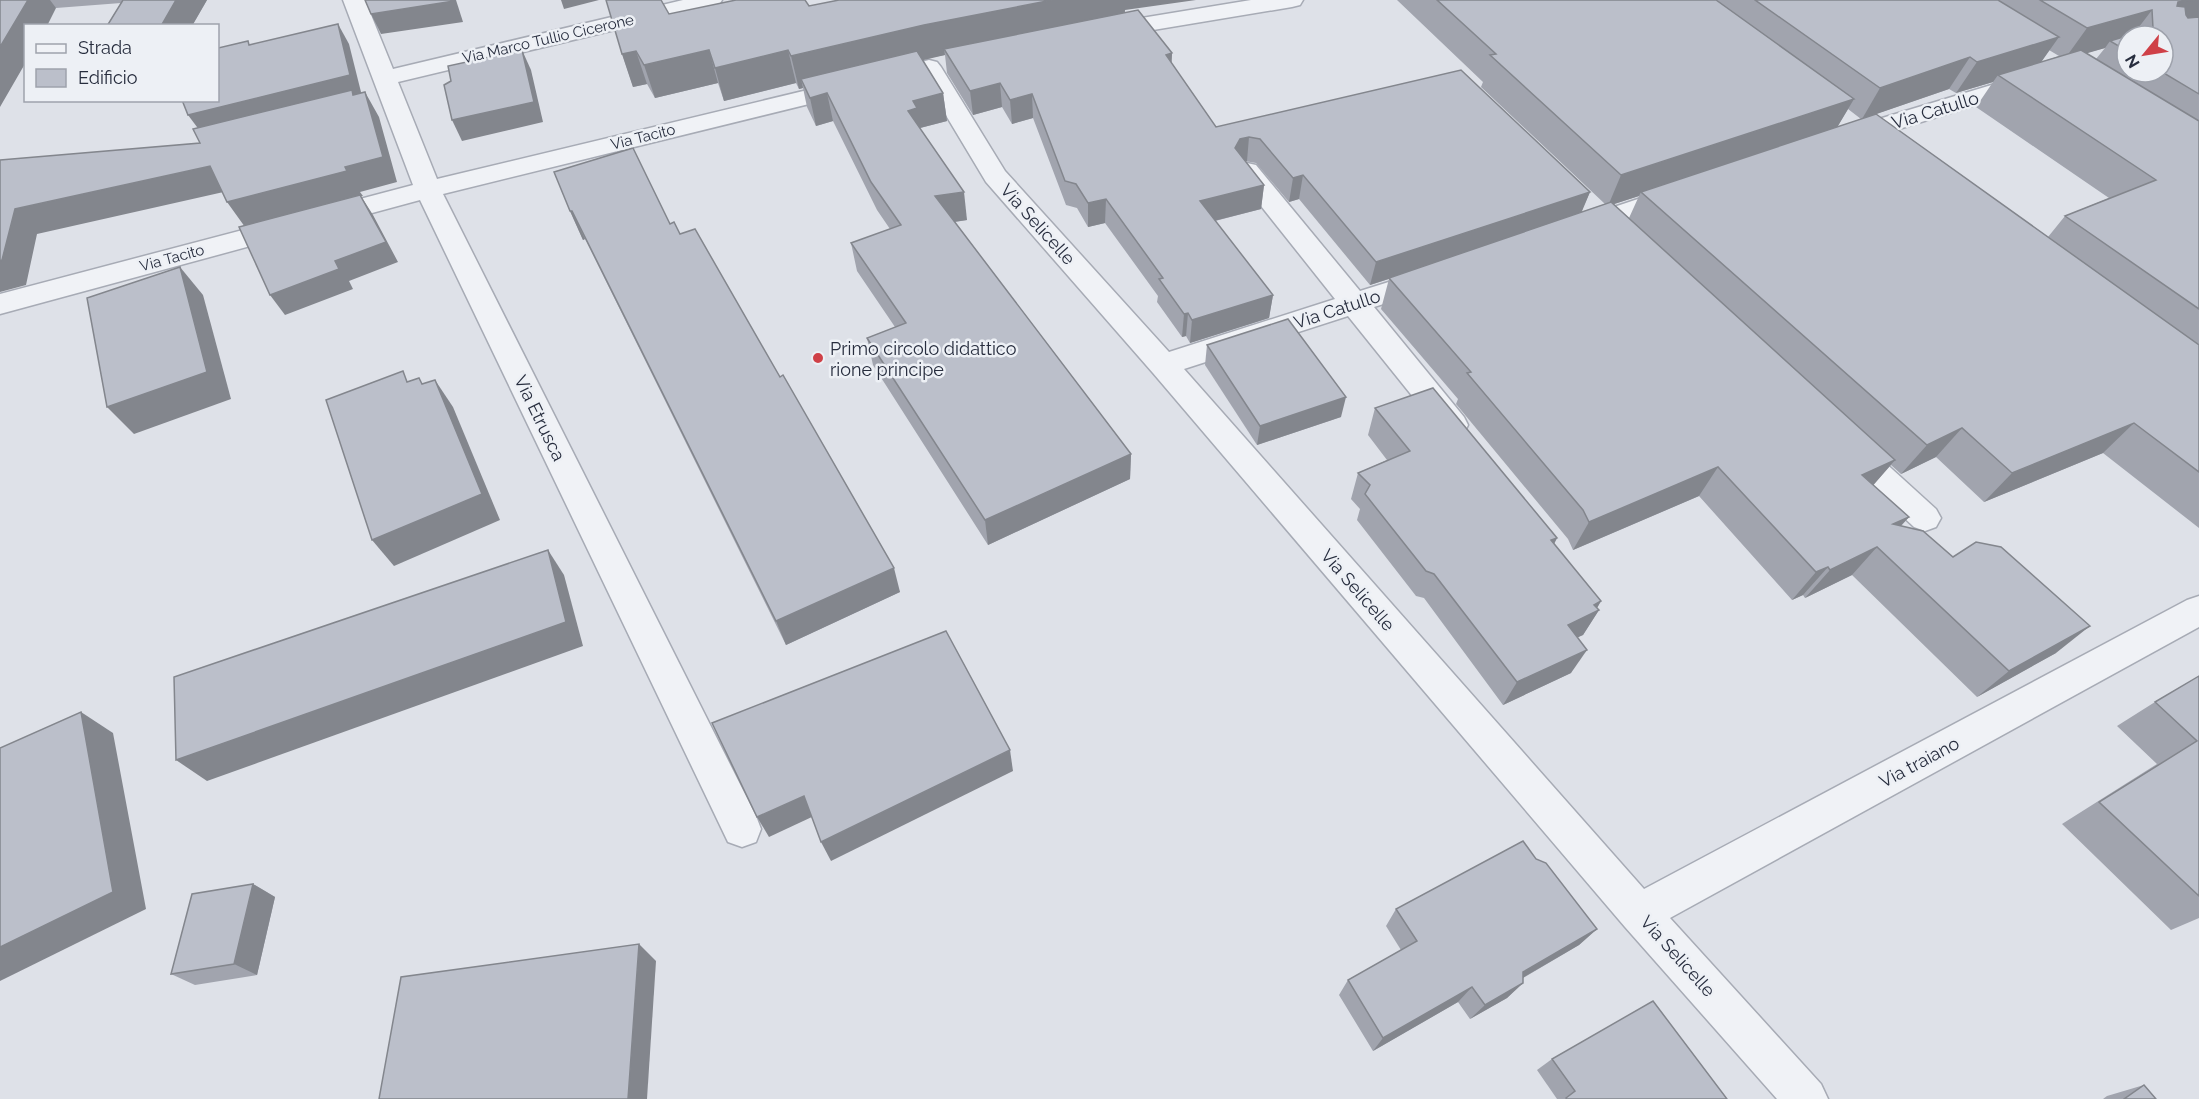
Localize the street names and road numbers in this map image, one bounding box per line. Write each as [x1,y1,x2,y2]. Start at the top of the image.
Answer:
street label: Via Marco Tullio Cicerone [461,10,636,67]
street label: Via Catullo [1889,87,1981,133]
street label: Via Tacito [609,120,677,154]
street label: Via Selicelle [996,179,1080,269]
street label: Via Tacito [138,241,206,275]
street label: Via Catullo [1291,285,1383,333]
street label: Via Etrusca [510,372,570,464]
street label: Via Selicelle [1317,545,1400,636]
street label: Via traiano [1875,732,1963,792]
street label: Via Selicelle [1636,911,1720,1001]

